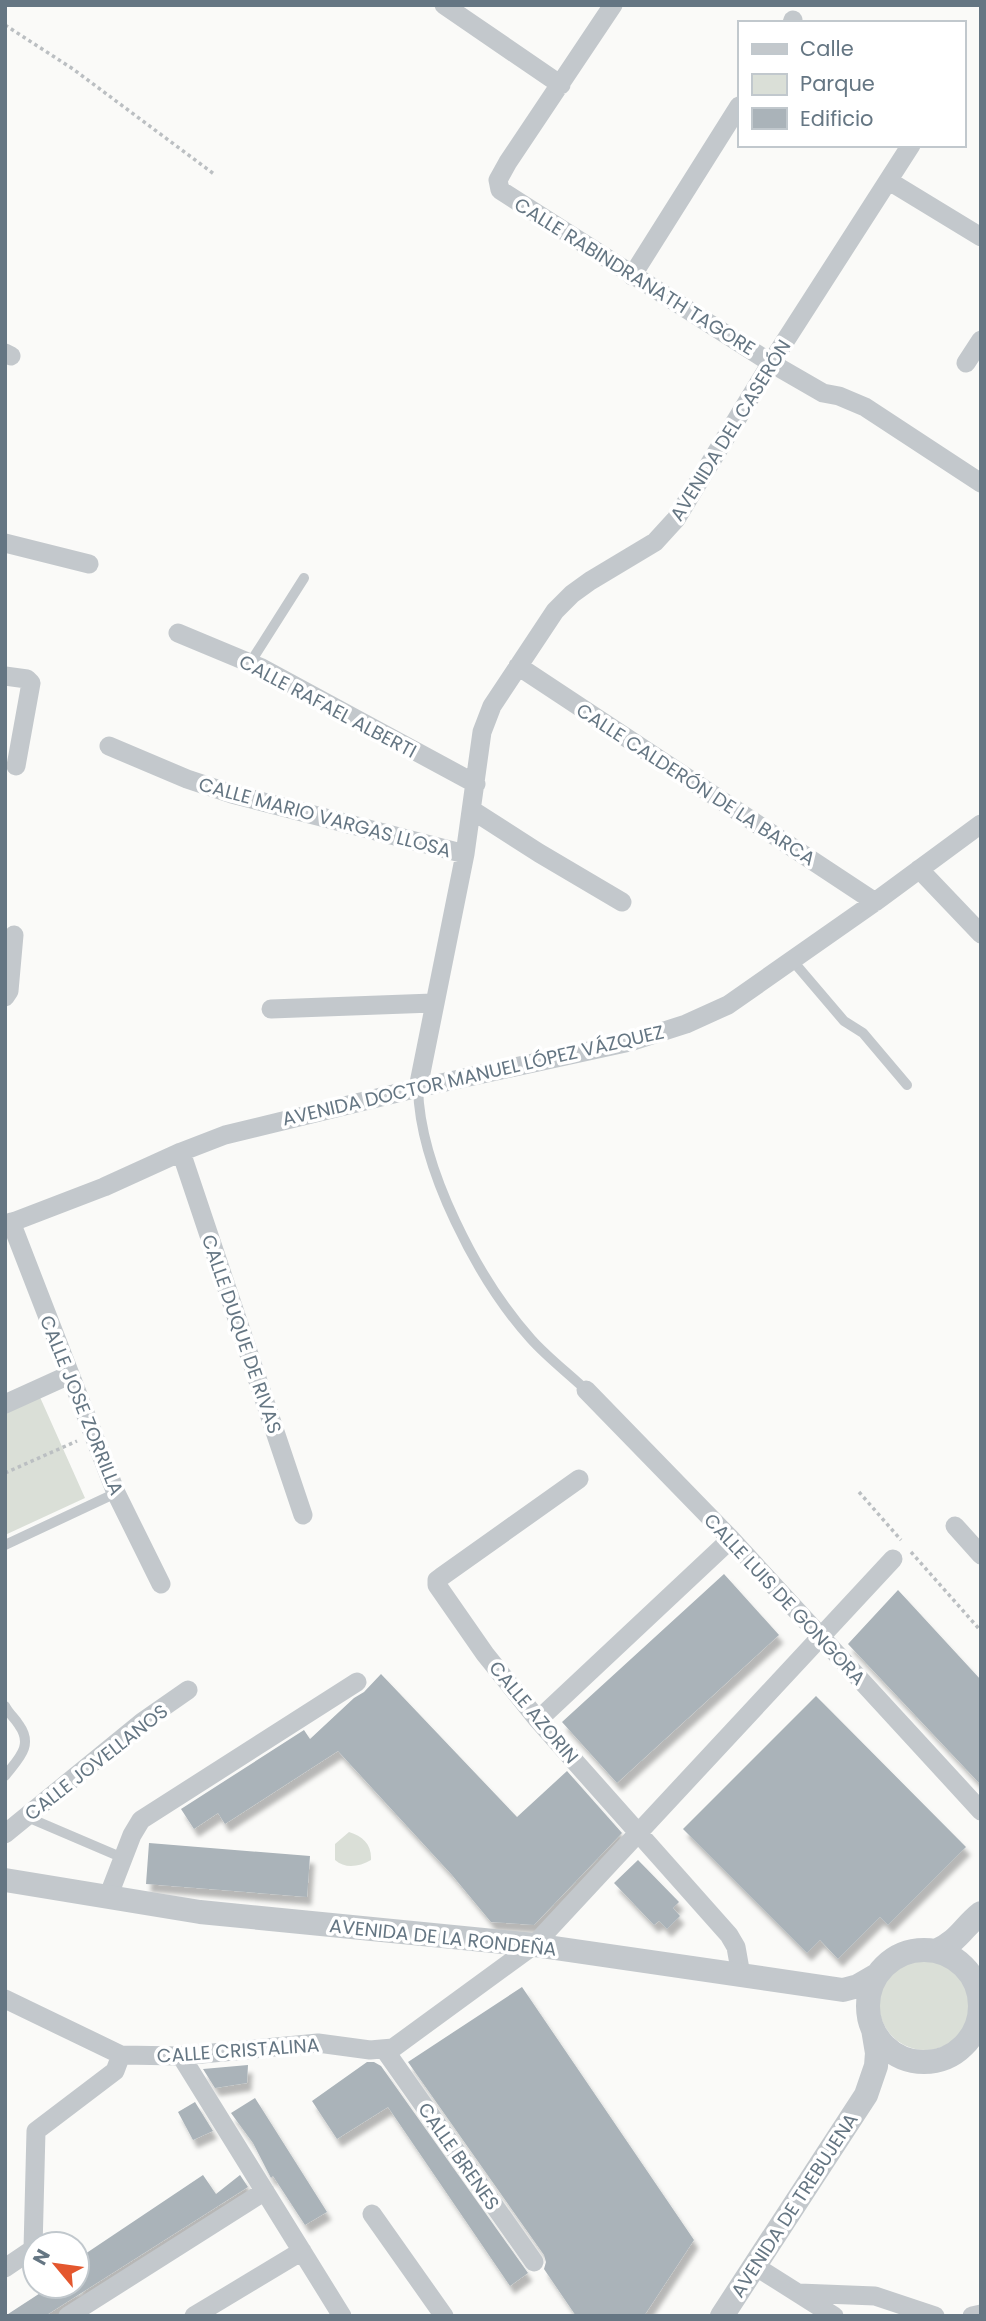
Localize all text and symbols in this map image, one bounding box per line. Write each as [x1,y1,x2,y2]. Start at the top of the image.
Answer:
legend [738,21,965,147]
text: Calle [800,34,854,63]
text: Parque [800,69,875,98]
text: Edificio [800,104,874,133]
street label: CALLE RABINDRANATH TAGORE [509,191,760,362]
street label: AVENIDA DEL CASERÓN [663,334,797,526]
street label: CALLE RAFAEL ALBERTI [234,648,421,765]
street label: CALLE CALDERÓN DE LA BARCA [571,697,821,872]
street label: CALLE MARIO VARGAS LLOSA [196,771,454,864]
street label: AVENIDA DOCTOR MANUEL LÓPEZ VÁZQUEZ [280,1018,667,1133]
street label: CALLE DUQUE DE RIVAS [195,1231,288,1437]
street label: CALLE JOSE ZORRILLA [33,1311,130,1499]
street label: CALLE LUIS DE GONGORA [698,1507,872,1691]
street label: CALLE AZORIN [483,1655,585,1769]
street label: CALLE JOVELLANOS [19,1698,174,1827]
street label: AVENIDA DE LA RONDEÑA [328,1912,558,1963]
street label: CALLE CRISTALINA [156,2031,320,2070]
street label: CALLE BRENES [411,2097,506,2216]
street label: AVENIDA DE TREBUJENA [725,2108,864,2303]
north arrow [21,2230,91,2300]
text: N [26,2244,57,2270]

